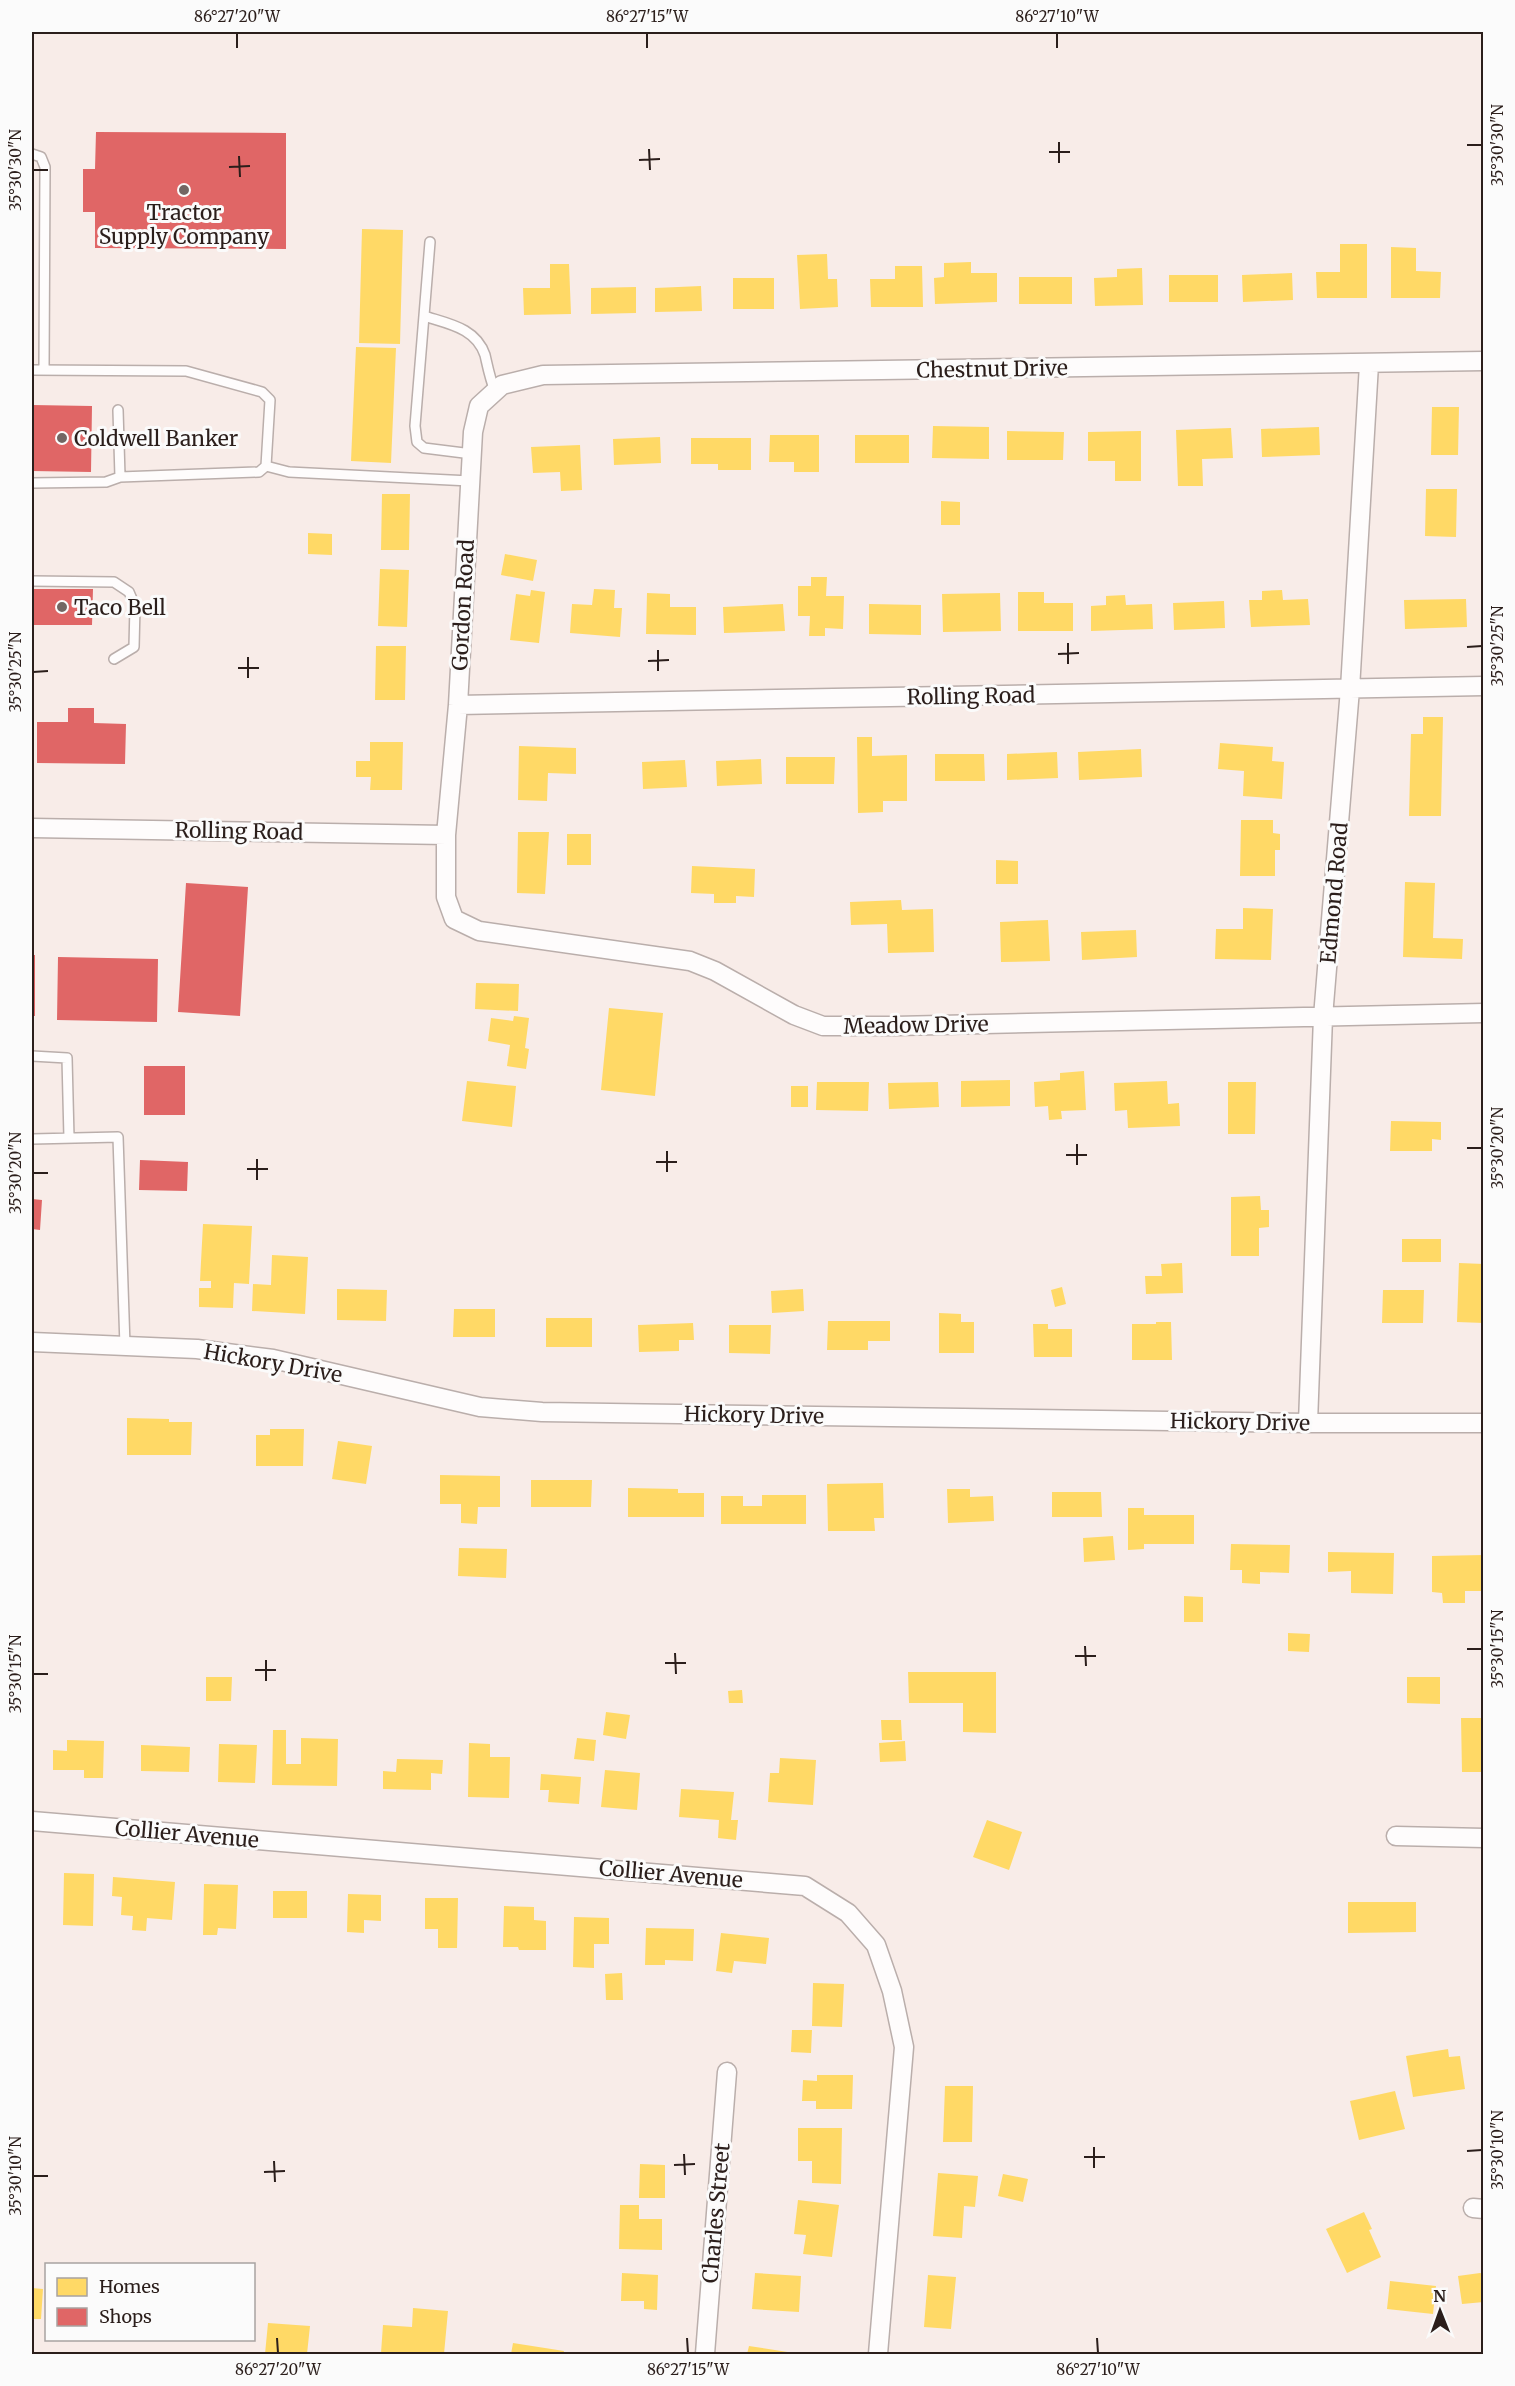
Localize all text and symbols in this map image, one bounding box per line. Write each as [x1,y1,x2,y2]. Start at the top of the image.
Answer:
text: 86°27'20"W [194,7,281,26]
text: 86°27'15"W [606,7,689,26]
text: 86°27'10"W [1015,7,1100,26]
text: 35°30'30"N [1488,104,1507,186]
text: 35°30'30"N [6,129,25,211]
marker: Tractor Supply Company [177,183,191,197]
place label: Tractor Supply Company [99,199,270,250]
street label: Chestnut Drive [916,354,1068,384]
place label: Coldwell Banker [74,425,238,452]
marker: Coldwell Banker [55,431,69,445]
street label: Gordon Road [446,538,480,671]
place label: Taco Bell [74,594,166,621]
marker: Taco Bell [55,600,69,614]
text: 35°30'25"N [1488,605,1507,686]
text: 35°30'25"N [6,631,25,712]
street label: Rolling Road [906,681,1036,711]
street label: Rolling Road [174,816,304,846]
street label: Edmond Road [1314,821,1354,965]
street label: Meadow Drive [843,1010,989,1040]
text: 35°30'20"N [1488,1107,1507,1189]
text: 35°30'20"N [6,1132,25,1214]
street label: Hickory Drive [202,1338,344,1388]
street label: Hickory Drive [684,1400,824,1430]
street label: Hickory Drive [1170,1407,1310,1437]
text: 35°30'15"N [1488,1609,1507,1688]
text: 35°30'15"N [6,1634,25,1713]
street label: Collier Avenue [114,1814,260,1854]
street label: Collier Avenue [598,1854,744,1894]
text: 35°30'10"N [1488,2110,1507,2190]
text: 35°30'10"N [6,2136,25,2216]
street label: Charles Street [696,2142,736,2284]
legend [45,2263,255,2341]
text: Homes [99,2275,160,2298]
north arrow [1410,2281,1470,2341]
text: N [1433,2286,1447,2306]
text: Shops [99,2305,152,2328]
text: 86°27'20"W [235,2360,322,2379]
text: 86°27'15"W [647,2360,730,2379]
text: 86°27'10"W [1056,2360,1141,2379]

